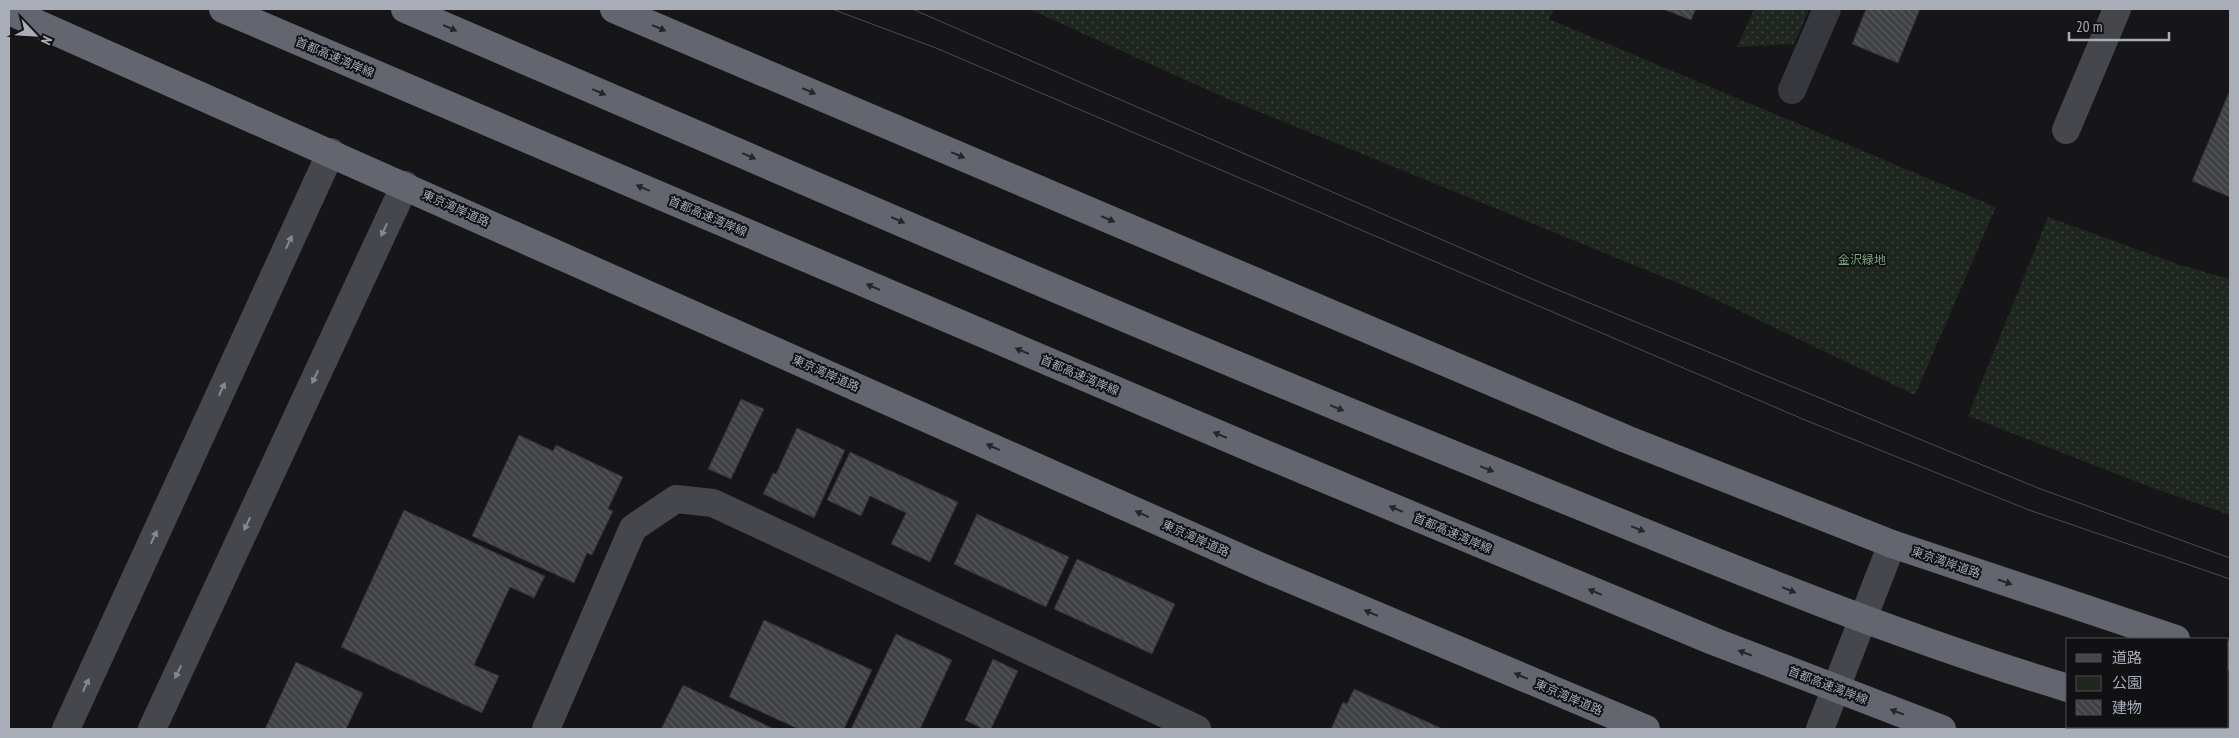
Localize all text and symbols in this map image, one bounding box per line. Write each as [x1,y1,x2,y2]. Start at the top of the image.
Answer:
north arrow [10,10,60,60]
scale bar [2069,10,2169,42]
text: 20 m [2076,17,2102,36]
one-way arrow [443,24,458,32]
one-way arrow [652,24,666,32]
text: N [37,33,57,48]
street label: 首都高速湾岸線 [293,34,377,80]
one-way arrow [802,88,816,96]
one-way arrow [592,89,606,97]
one-way arrow [951,151,966,159]
one-way arrow [742,153,756,161]
one-way arrow [636,184,650,192]
street label: 東京湾岸道路 [420,187,492,229]
street label: 首都高速湾岸線 [666,193,750,239]
one-way arrow [1101,215,1115,223]
one-way arrow [891,217,905,225]
one-way arrow [380,223,388,237]
one-way arrow [286,235,294,249]
park label: 金沢緑地 [1838,252,1886,267]
one-way arrow [866,282,880,290]
one-way arrow [1015,346,1029,354]
street label: 東京湾岸道路 [790,352,862,394]
street label: 首都高速湾岸線 [1038,352,1122,398]
one-way arrow [311,370,319,384]
one-way arrow [218,382,226,396]
one-way arrow [1329,404,1344,412]
one-way arrow [1213,431,1227,439]
one-way arrow [986,443,1000,451]
one-way arrow [1480,465,1494,473]
one-way arrow [1388,505,1403,513]
one-way arrow [1134,509,1149,518]
street label: 首都高速湾岸線 [1411,510,1495,556]
one-way arrow [243,517,251,531]
street label: 東京湾岸道路 [1160,517,1232,559]
one-way arrow [1631,526,1645,534]
one-way arrow [150,530,158,544]
street label: 東京湾岸道路 [1910,543,1982,581]
one-way arrow [1997,578,2012,586]
one-way arrow [1588,587,1602,595]
one-way arrow [1781,587,1796,595]
one-way arrow [1363,609,1378,617]
legend [2066,638,2229,728]
text: 道路 [2112,648,2142,667]
one-way arrow [1737,649,1752,657]
street label: 首都高速湾岸線 [1786,663,1870,707]
one-way arrow [174,665,182,679]
one-way arrow [1513,672,1528,680]
text: 公園 [2112,673,2142,692]
street label: 東京湾岸道路 [1533,676,1605,718]
one-way arrow [83,678,91,692]
text: 建物 [2112,698,2142,717]
one-way arrow [1889,708,1904,716]

